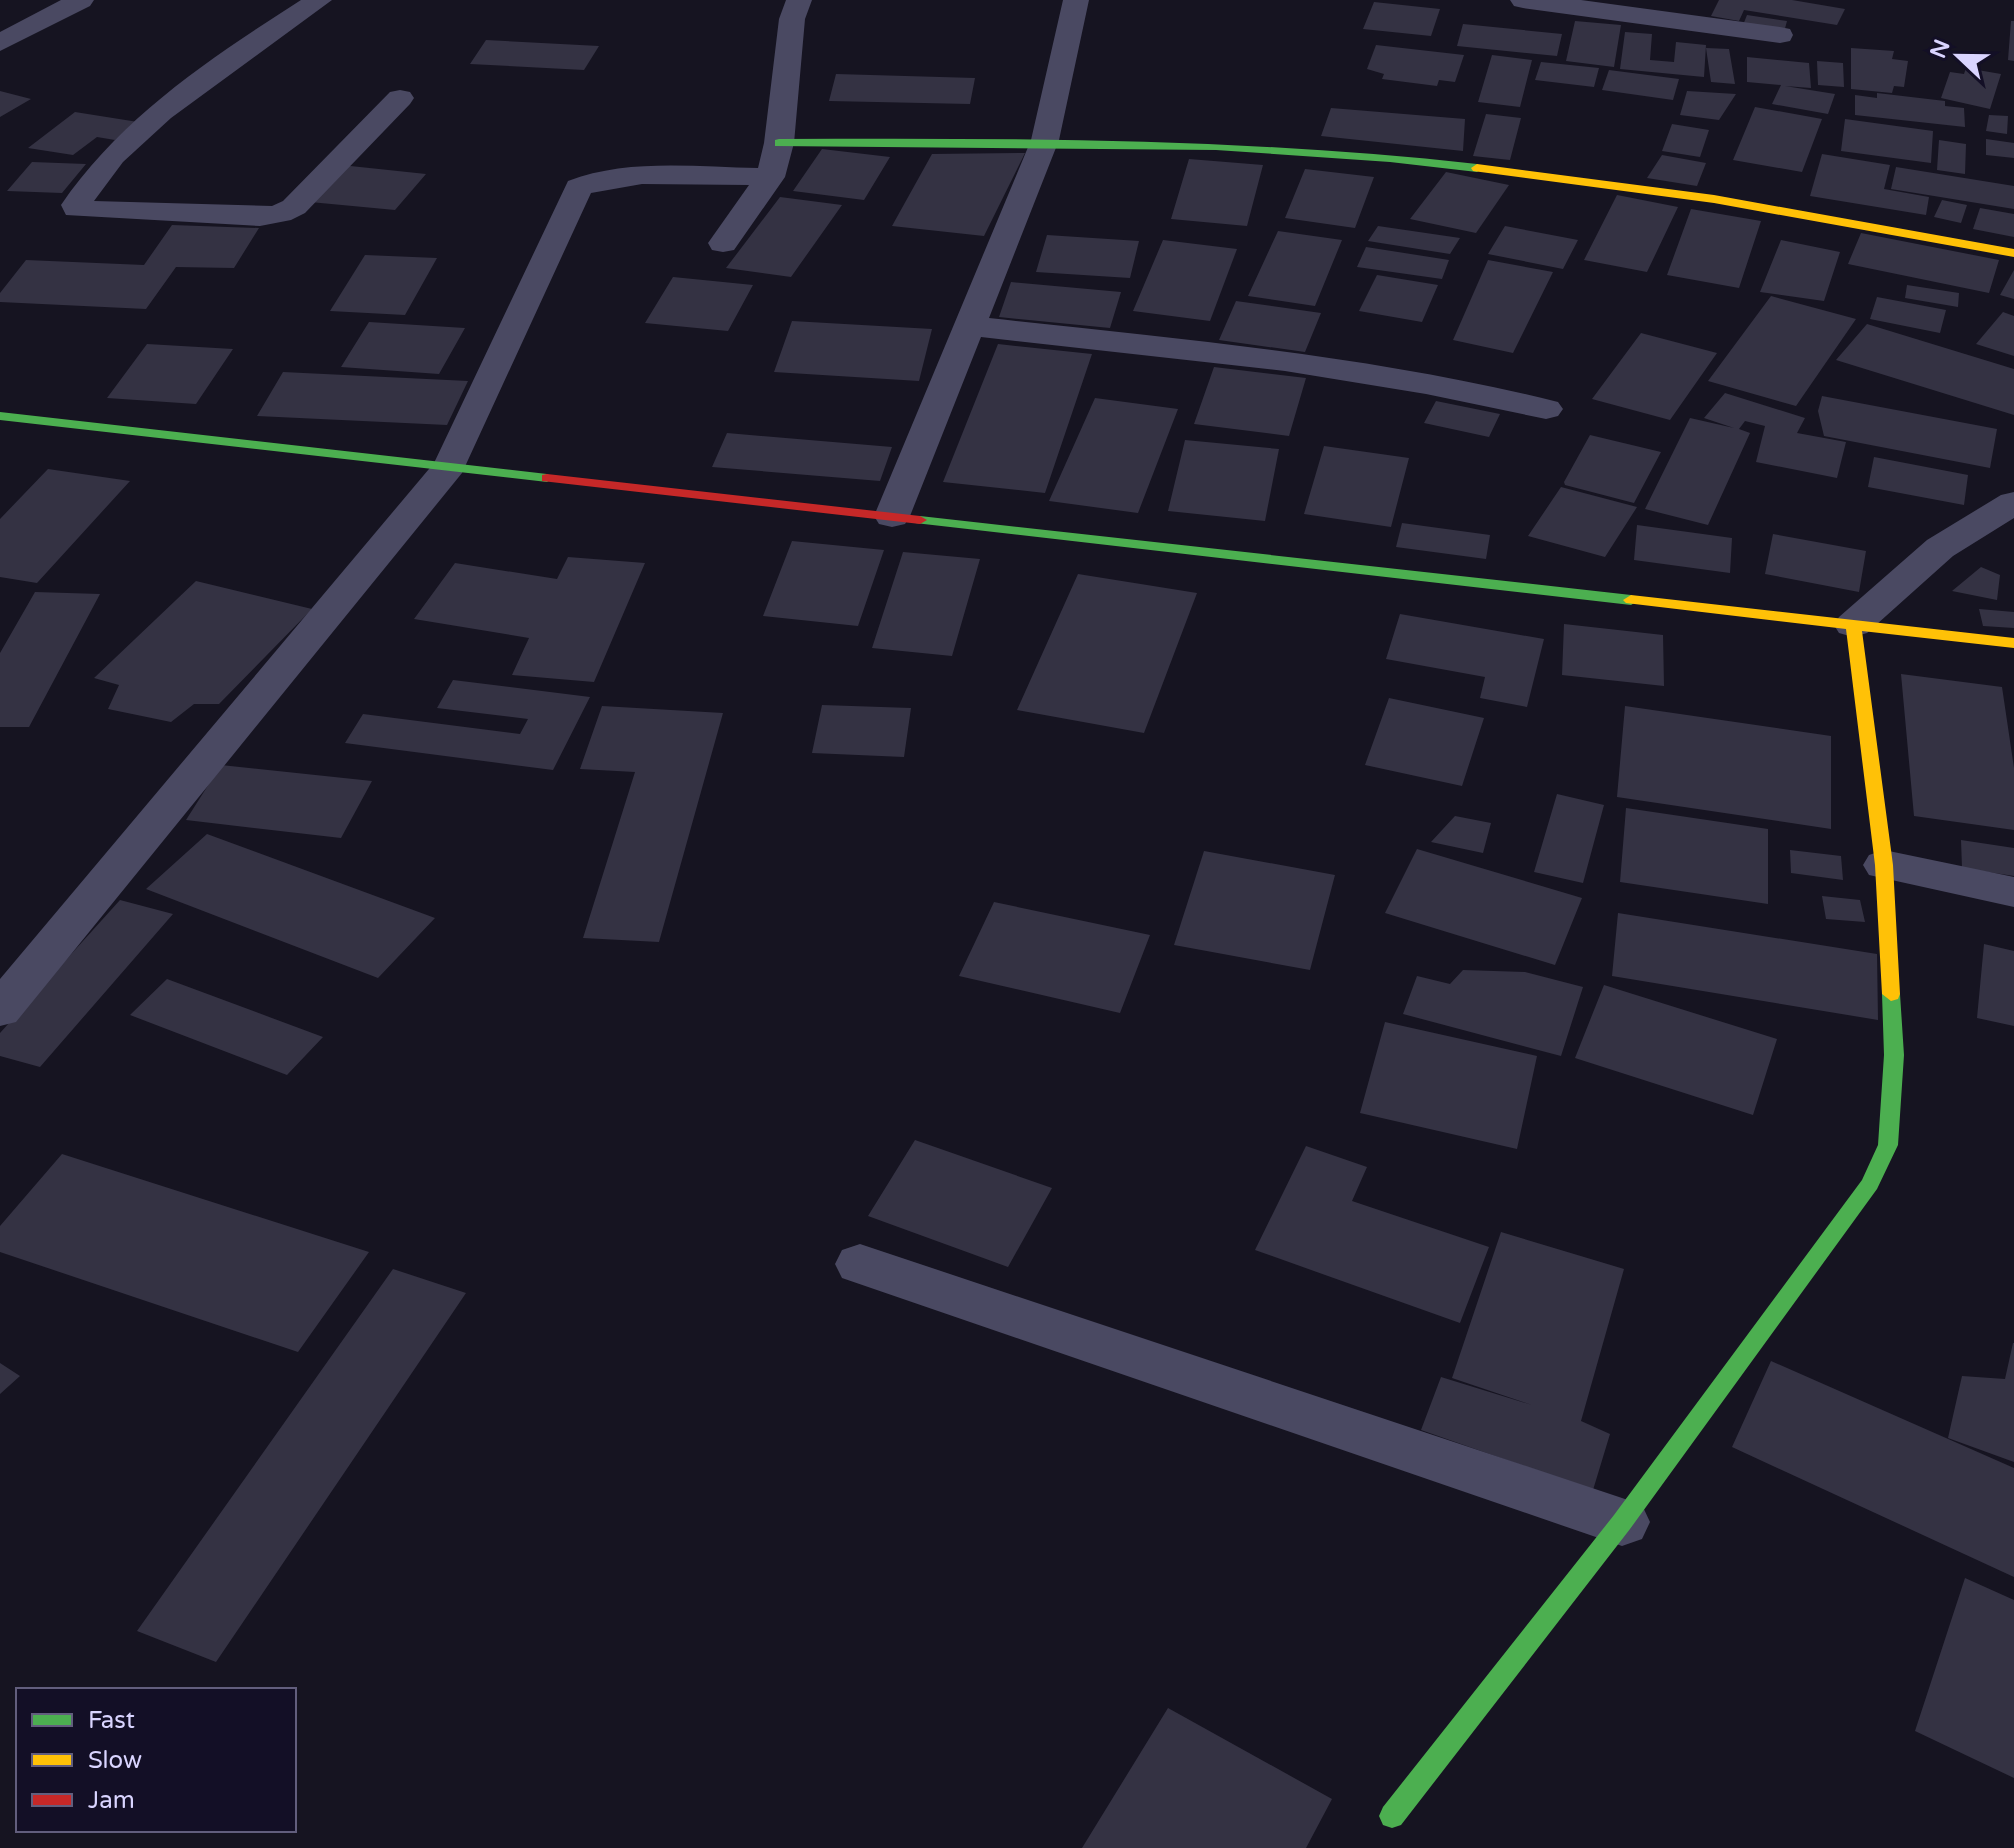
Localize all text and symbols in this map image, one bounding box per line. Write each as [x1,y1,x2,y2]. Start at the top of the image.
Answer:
north arrow [1918,16,1998,96]
text: N [1925,36,1956,62]
legend [16,1688,296,1832]
text: Fast [88,1706,135,1735]
text: Slow [88,1746,142,1775]
text: Jam [88,1786,135,1815]

